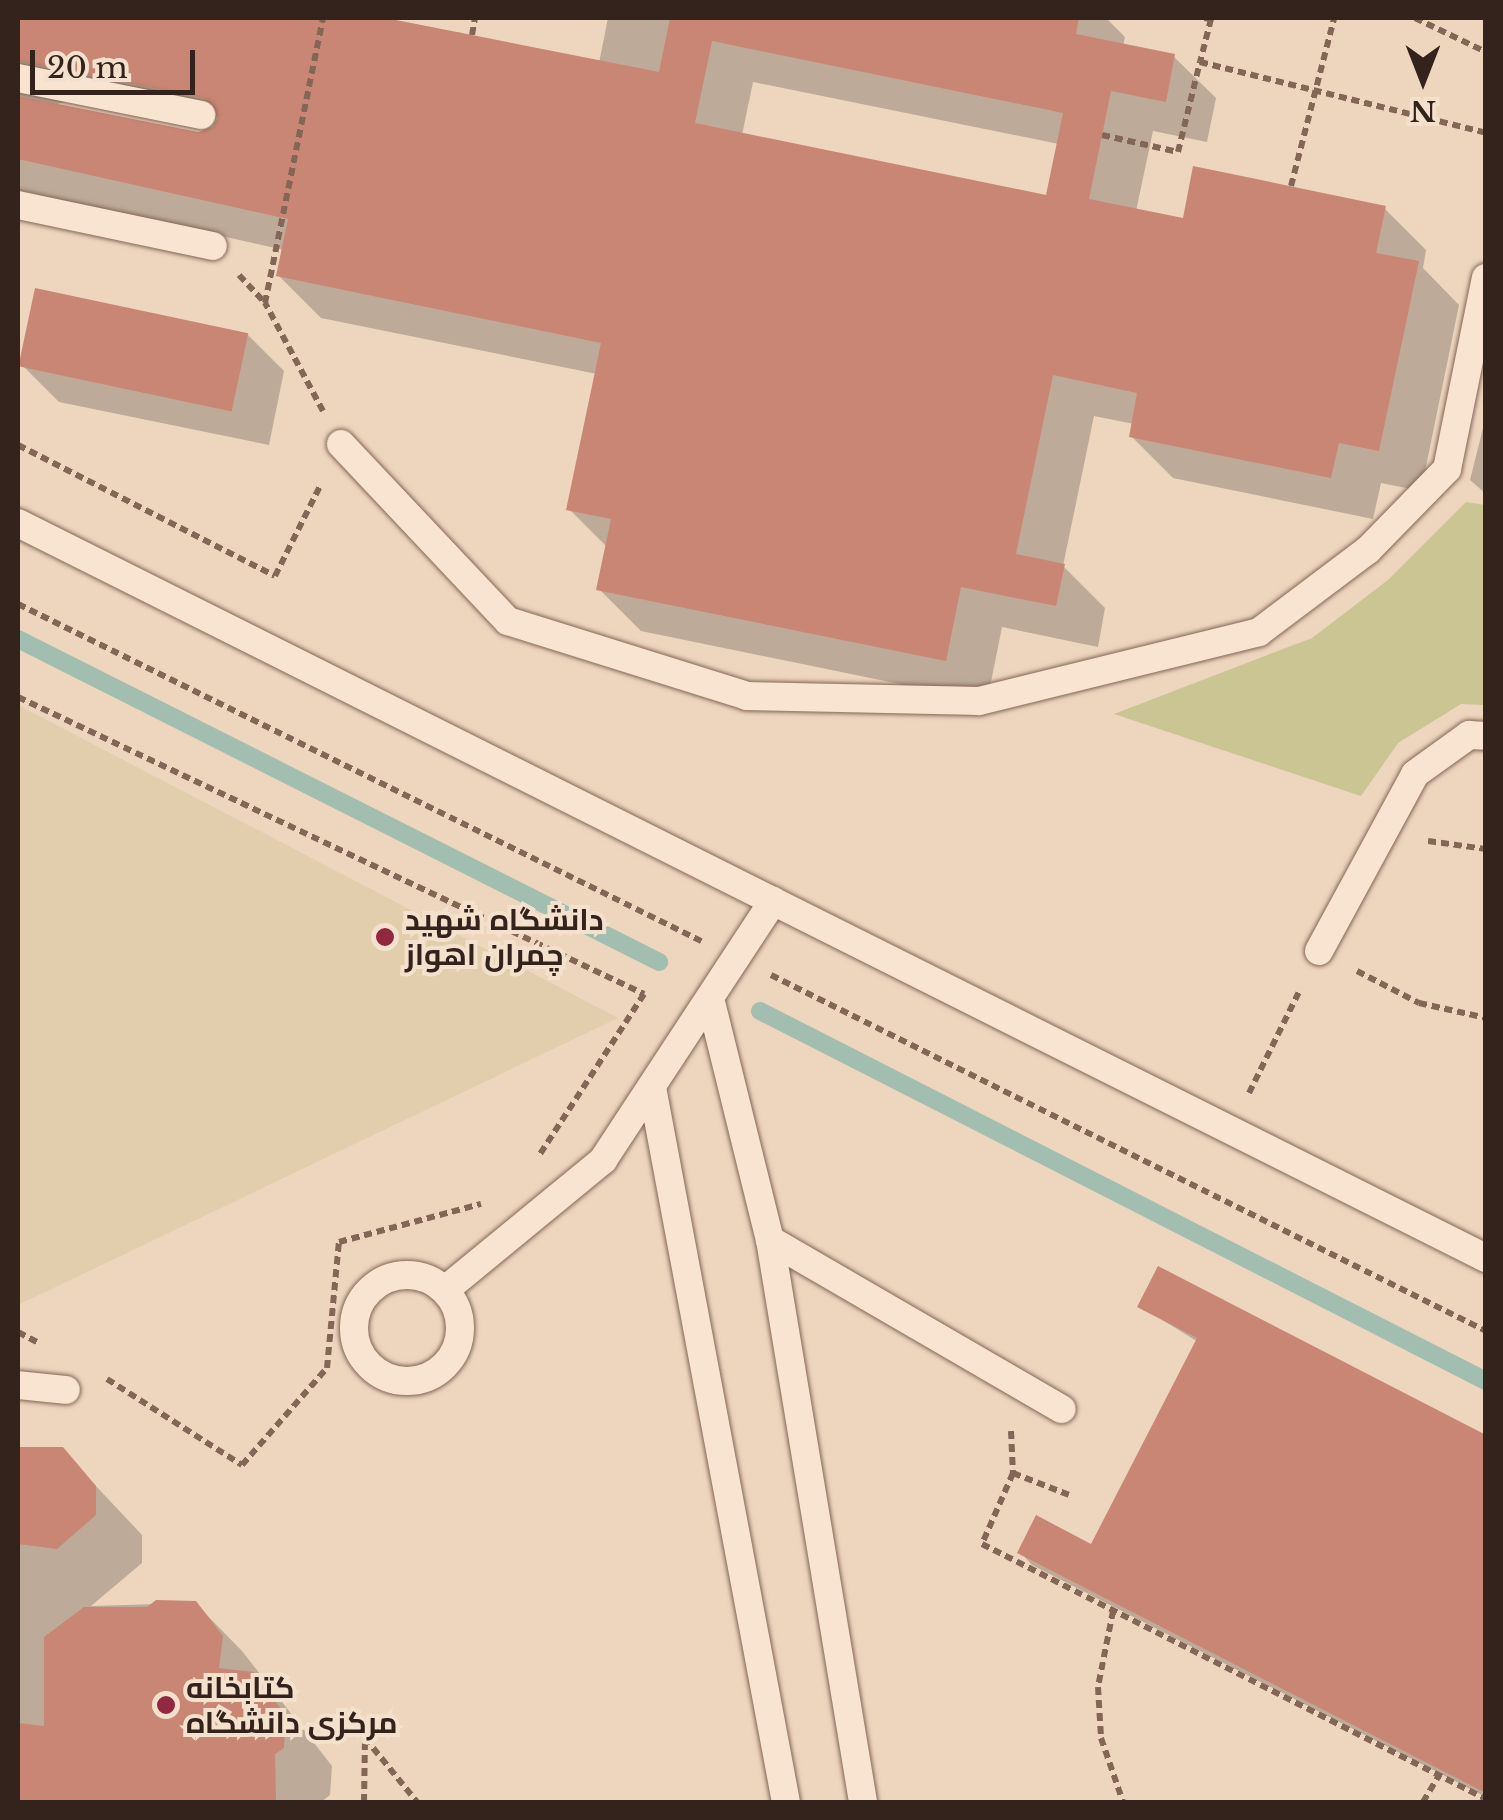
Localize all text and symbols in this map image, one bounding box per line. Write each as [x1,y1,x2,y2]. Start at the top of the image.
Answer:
scale bar [35,30,200,92]
north arrow [1373,30,1473,130]
text: 20 m [47,49,128,86]
text: N [1410,93,1436,128]
place label: دانشگاه شهید چمران اهواز [405,902,604,972]
marker: دانشگاه شهید چمران اهواز [374,926,396,948]
place label: کتابخانه مرکزی دانشگاه [186,1670,398,1740]
marker: کتابخانه مرکزی دانشگاه [155,1694,177,1716]

